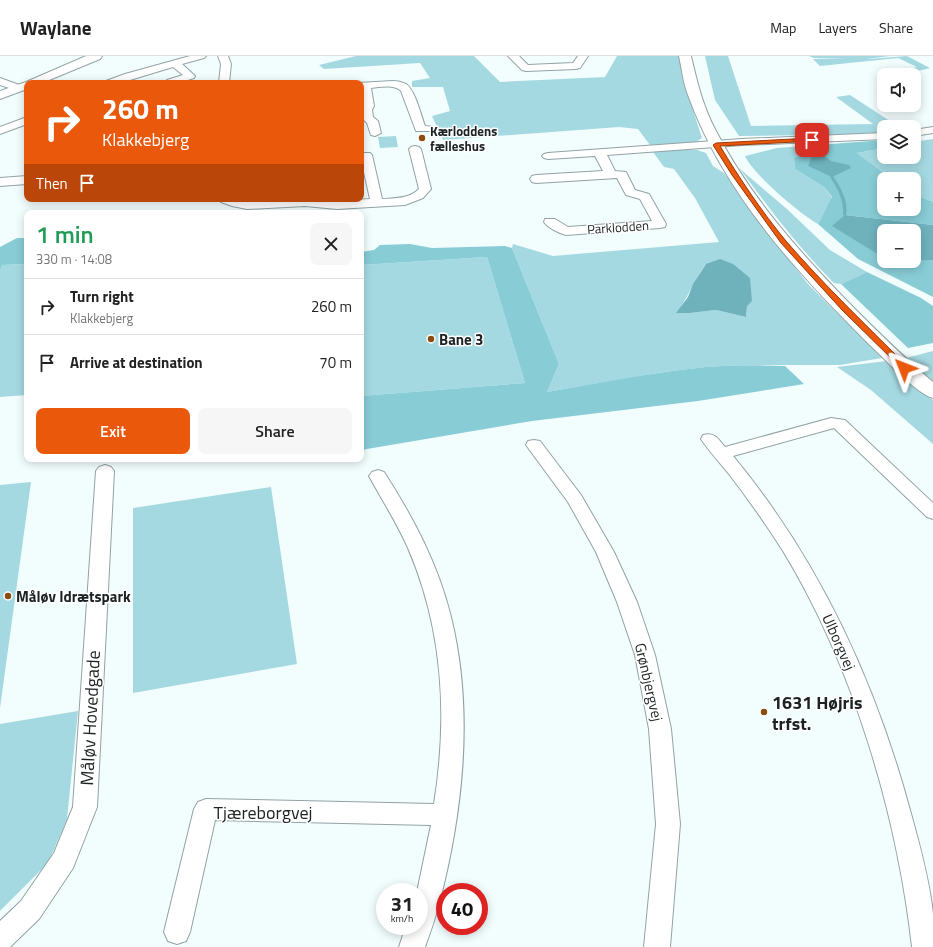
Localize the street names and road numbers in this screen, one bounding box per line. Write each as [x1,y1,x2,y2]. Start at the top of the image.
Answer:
street label: Parklodden [586,215,650,239]
street label: Ulborgvej [816,610,862,674]
street label: Grønbjergvej [629,641,669,723]
street label: Måløv Hovedgade [73,650,107,786]
street label: Tjæreborgvej [214,799,312,826]

